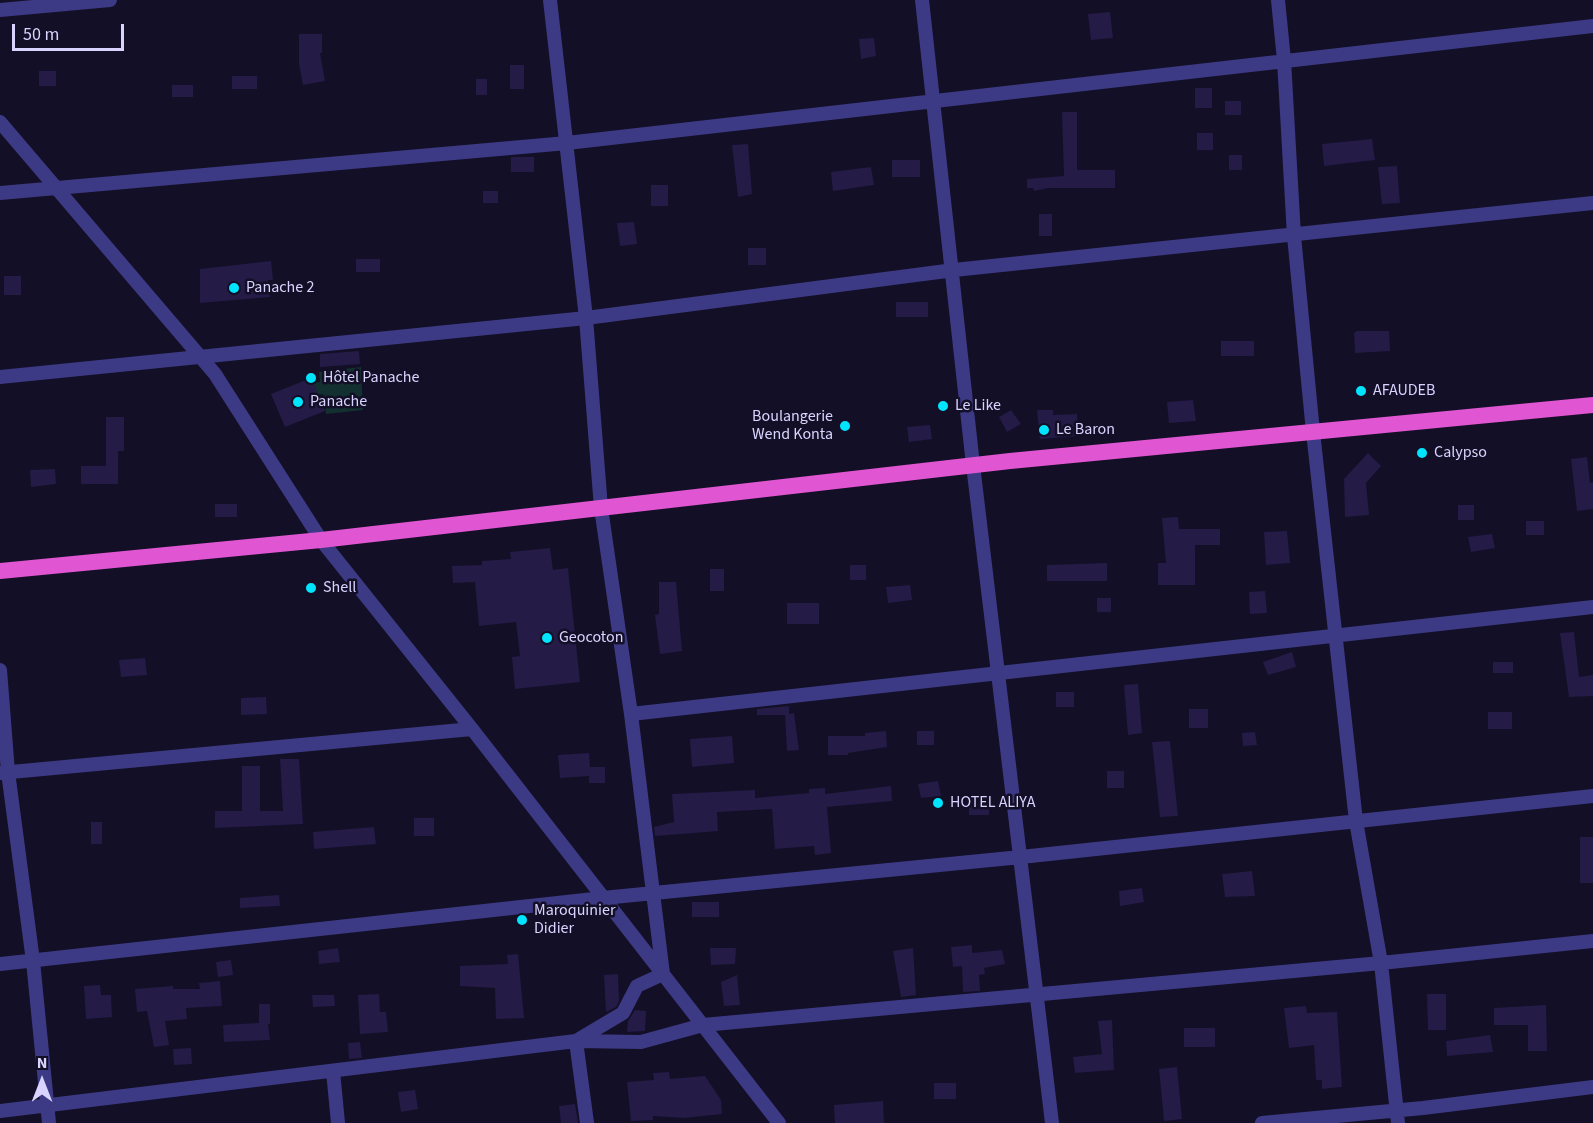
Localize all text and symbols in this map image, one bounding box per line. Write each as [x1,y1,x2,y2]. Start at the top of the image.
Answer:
scale bar [15,12,128,50]
text: 50 m [23,22,59,47]
place label: Panache 2 [246,278,314,298]
marker: Panache 2 [227,281,241,295]
place label: Hôtel Panache [323,368,419,388]
marker: Hôtel Panache [304,371,318,385]
place label: AFAUDEB [1373,381,1435,401]
marker: AFAUDEB [1354,384,1368,398]
place label: Panache [310,392,367,412]
marker: Panache [291,395,305,409]
place label: Le Like [955,396,1001,416]
marker: Le Like [936,399,950,413]
place label: Boulangerie Wend Konta [752,407,833,445]
marker: Boulangerie Wend Konta [838,419,852,433]
place label: Le Baron [1056,420,1115,440]
marker: Le Baron [1037,423,1051,437]
place label: Calypso [1434,443,1487,463]
marker: Calypso [1415,446,1429,460]
place label: Shell [323,578,356,598]
marker: Shell [304,581,318,595]
place label: Geocoton [559,628,623,648]
marker: Geocoton [540,631,554,645]
place label: HOTEL ALIYA [950,793,1035,813]
marker: HOTEL ALIYA [931,796,945,810]
place label: Maroquinier Didier [534,901,615,939]
marker: Maroquinier Didier [515,913,529,927]
north arrow [12,1051,72,1111]
text: N [37,1052,47,1074]

